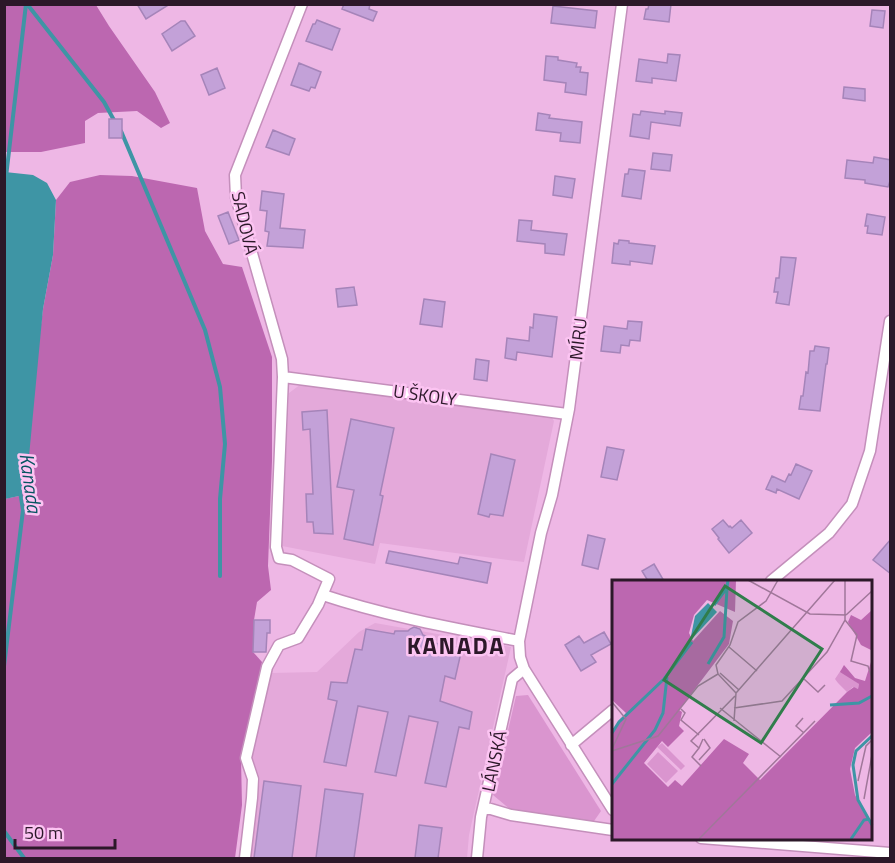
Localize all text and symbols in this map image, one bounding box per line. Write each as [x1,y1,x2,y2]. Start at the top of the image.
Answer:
street label: SADOVÁ [225,189,265,258]
street label: MÍRU [562,316,594,362]
street label: U ŠKOLY [392,377,459,413]
water label: Kanada [11,451,51,516]
inset map [612,580,871,839]
district label: KANADA [407,627,505,663]
street label: LÁNSKÁ [474,727,514,794]
scale bar [15,812,116,850]
text: 50 m [24,819,63,846]

